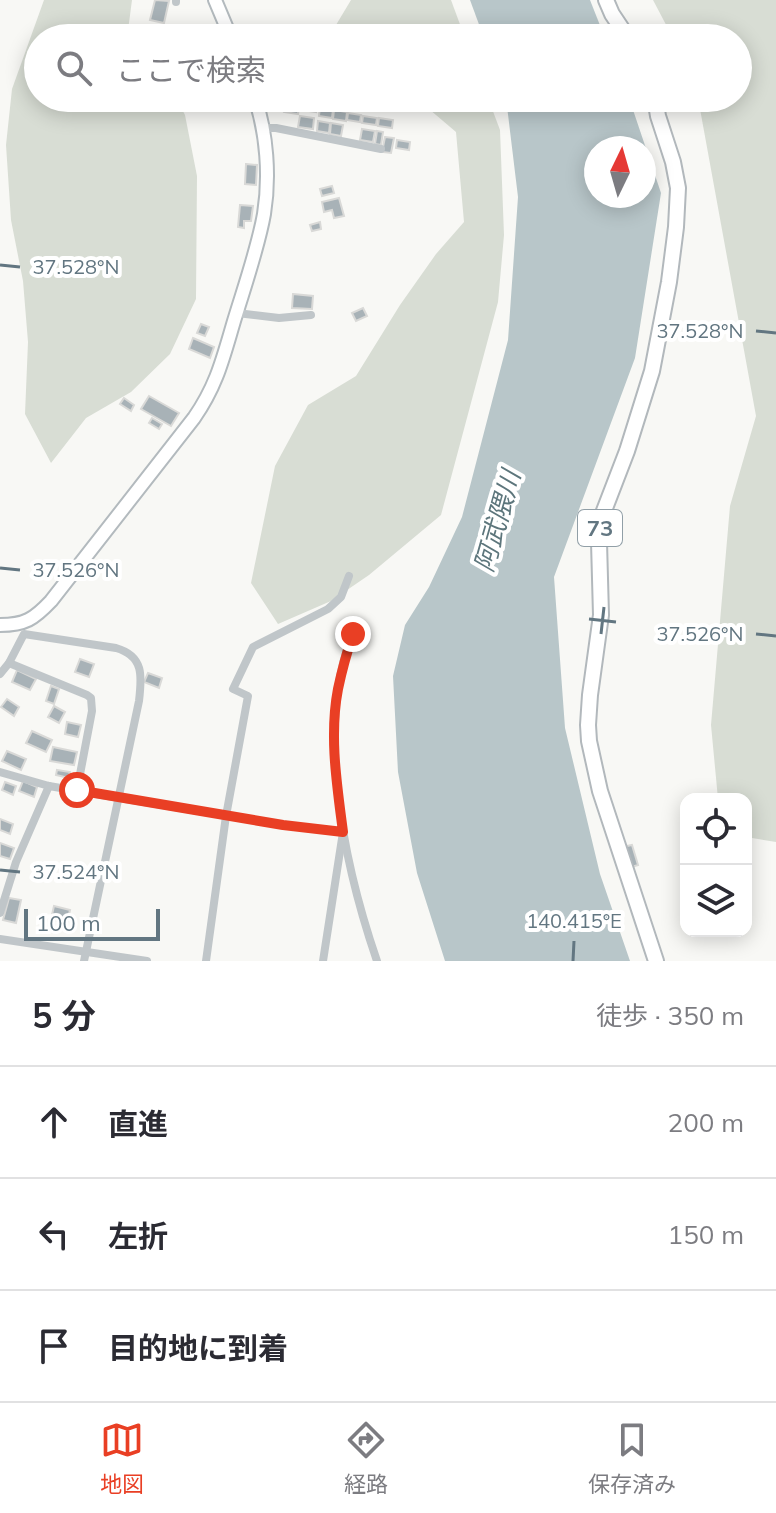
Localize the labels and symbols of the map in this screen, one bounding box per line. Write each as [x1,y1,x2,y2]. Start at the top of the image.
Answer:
north arrow [584,136,656,208]
text: 37.528°N [33,254,119,279]
text: 37.528°N [657,318,743,343]
water label: 阿武隈川 [467,464,528,576]
road number: 73 [578,510,622,546]
text: 37.526°N [33,557,119,582]
route end [335,616,371,652]
text: 37.526°N [657,621,743,646]
route start [59,772,95,808]
text: 37.524°N [33,859,119,884]
scale bar [24,905,160,941]
text: 140.415°E [526,908,622,933]

